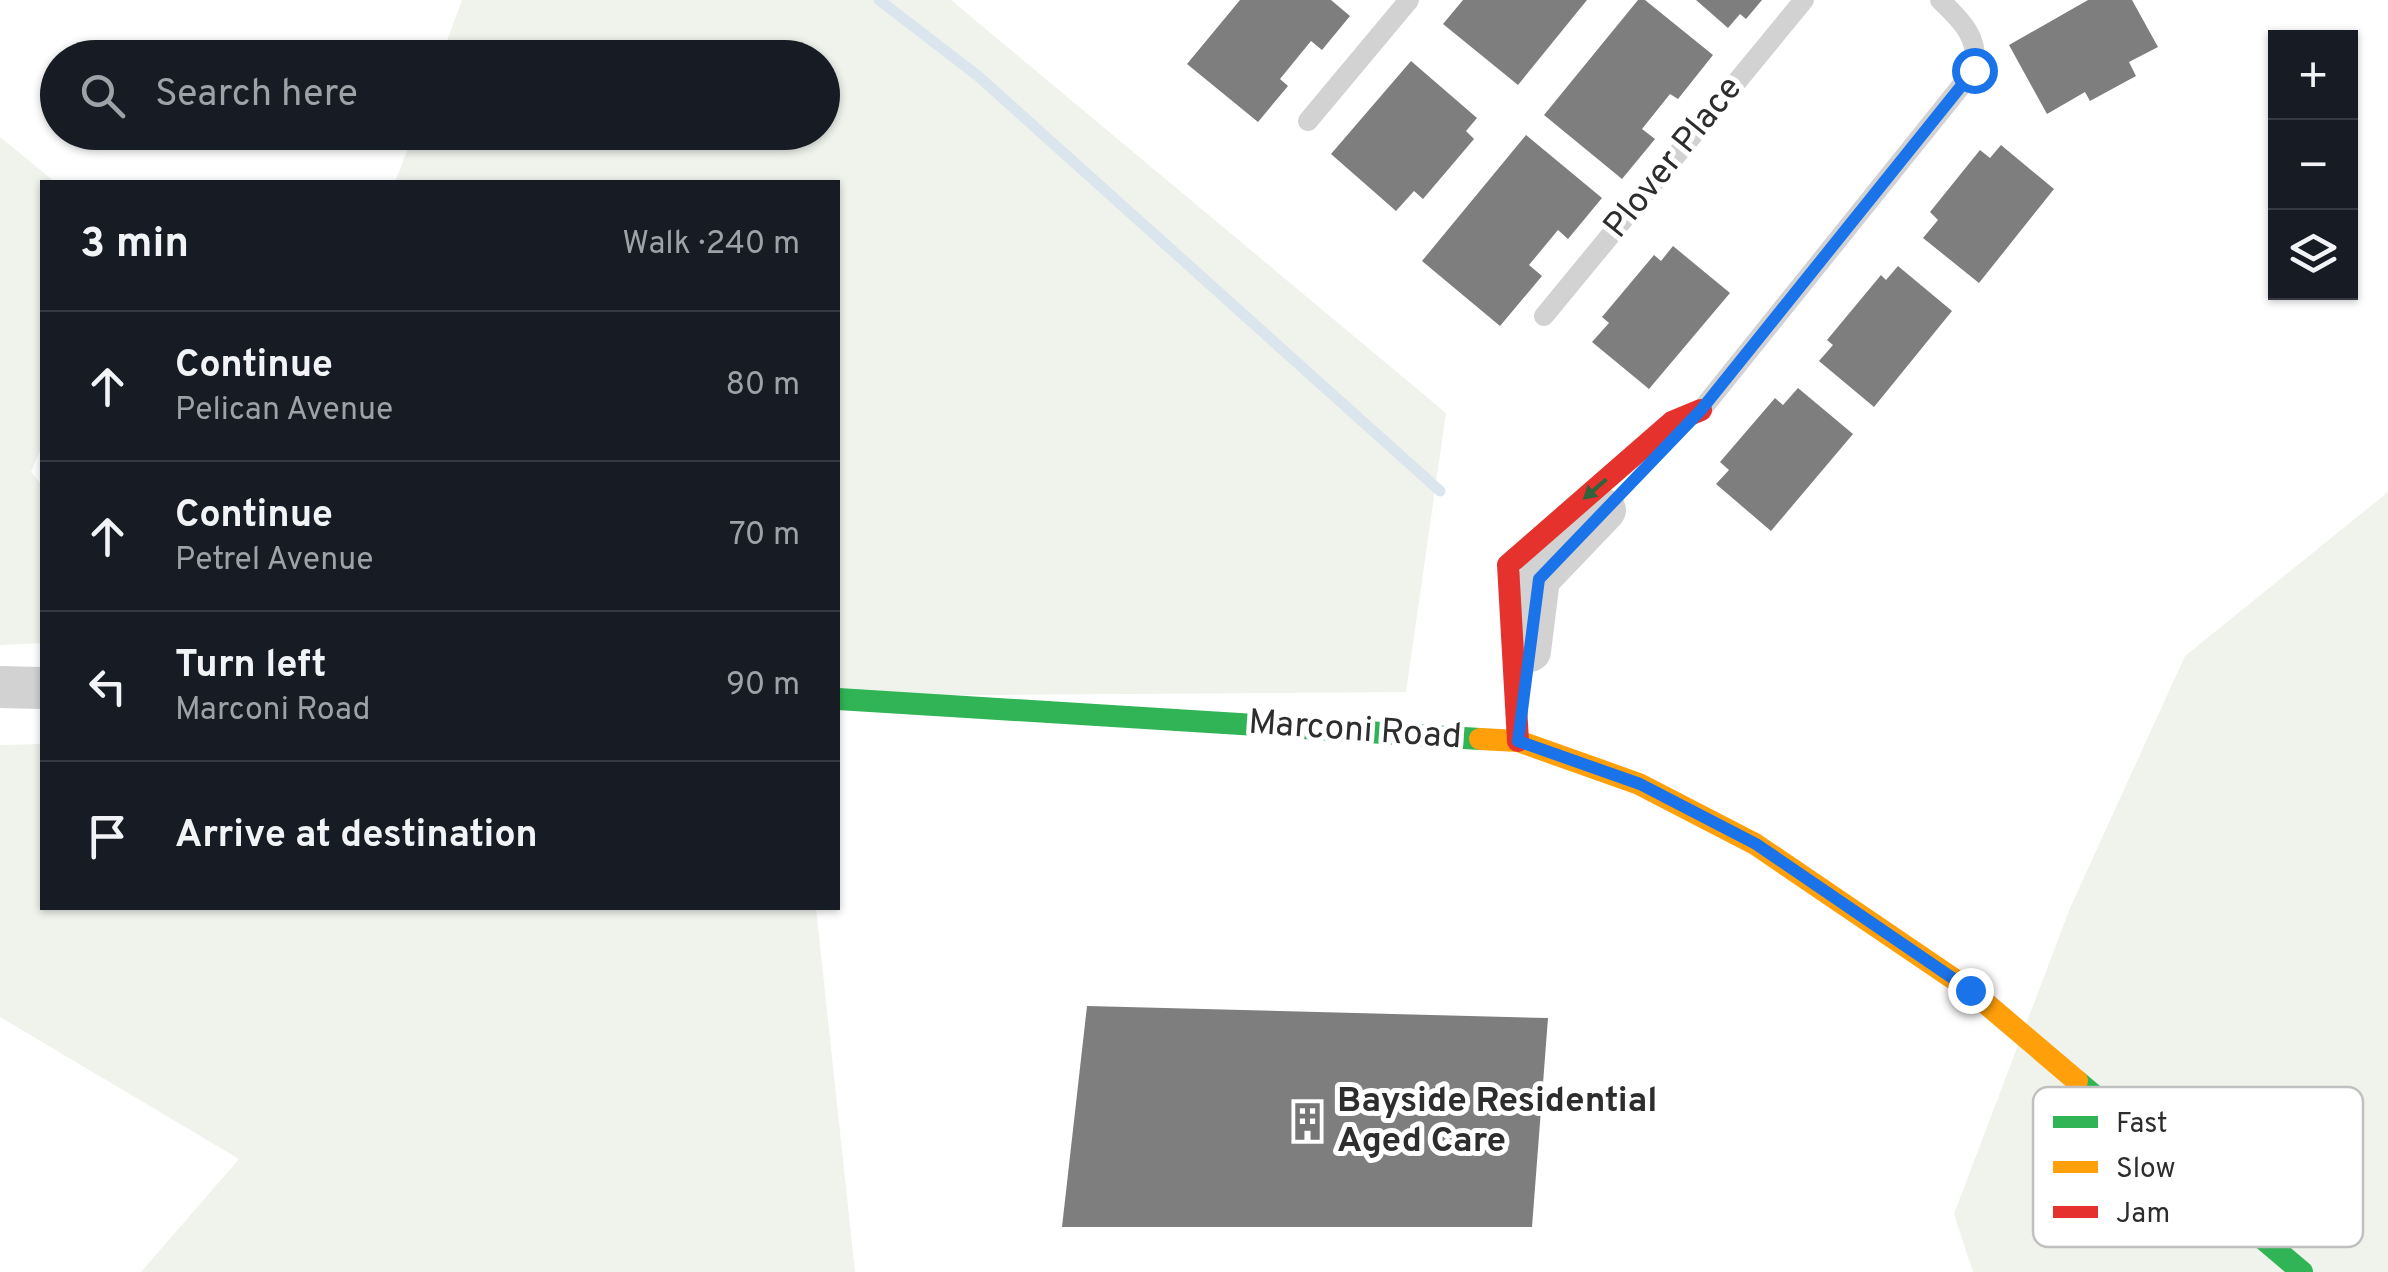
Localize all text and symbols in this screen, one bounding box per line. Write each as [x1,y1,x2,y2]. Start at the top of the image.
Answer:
map controls [2268,30,2358,300]
button: + [2268,30,2358,120]
search box [40,40,840,150]
route start [1952,48,1998,94]
icon: search [75,68,130,123]
street label: Plover Place [1595,68,1753,248]
text: Search here [155,71,358,120]
button: − [2268,120,2358,210]
button: layers [2268,210,2358,300]
text: 3 min [80,219,189,272]
text: Walk · 240 m [622,225,800,265]
text: Continue [175,342,333,391]
icon: ahead [80,359,135,414]
text: 80 m [726,366,800,406]
text: Pelican Avenue [175,391,393,431]
one-way arrow [1583,477,1608,499]
text: Continue [175,492,333,541]
icon: ahead [80,509,135,564]
text: 70 m [729,516,800,556]
text: Petrel Avenue [175,541,373,581]
text: Turn left [175,642,327,691]
icon: left [80,659,135,714]
text: 90 m [726,666,800,706]
text: Marconi Road [175,691,370,731]
street label: Marconi Road [1247,702,1463,760]
icon: arrive [80,809,135,864]
text: Arrive at destination [175,812,538,861]
route end [1948,968,1994,1014]
place label: Bayside Residential Aged Care [1337,1080,1657,1164]
legend [2033,1087,2363,1247]
building icon: Bayside Residential Aged Care [1286,1101,1328,1143]
text: Fast [2116,1107,2168,1143]
text: Slow [2116,1152,2175,1188]
text: Jam [2116,1197,2170,1233]

